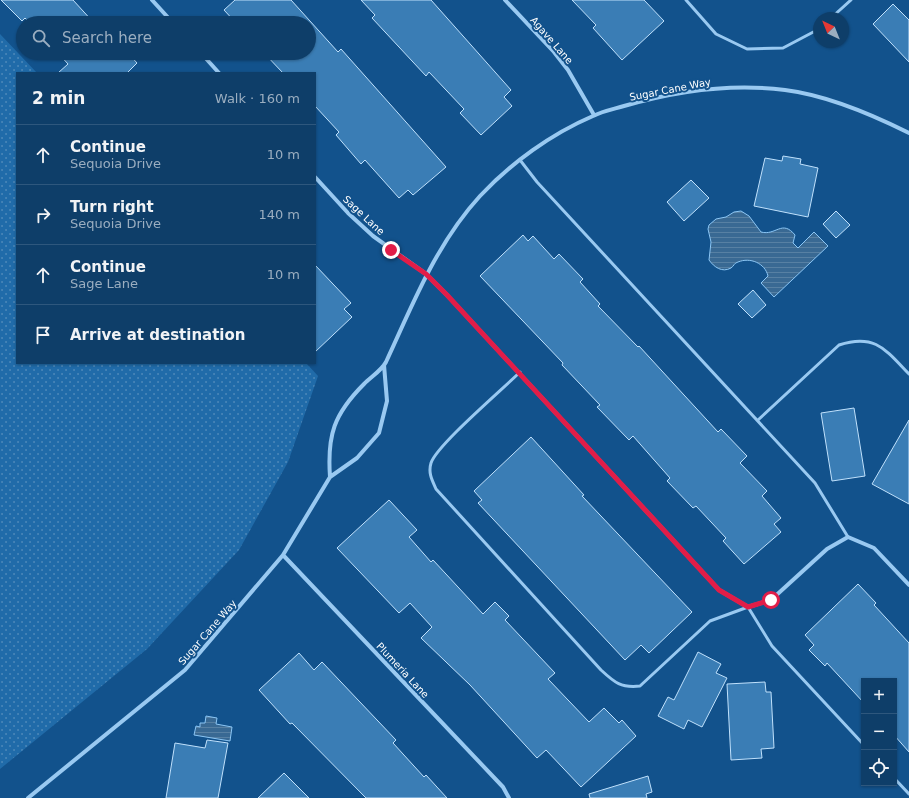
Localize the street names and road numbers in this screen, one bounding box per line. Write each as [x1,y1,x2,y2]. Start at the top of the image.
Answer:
street label: Agave Lane [528,15,575,66]
street label: Sugar Cane Way [629,76,712,103]
street label: Sage Lane [341,193,387,237]
street label: Sugar Cane Way [176,598,239,667]
street label: Plumeria Lane [374,640,431,700]

